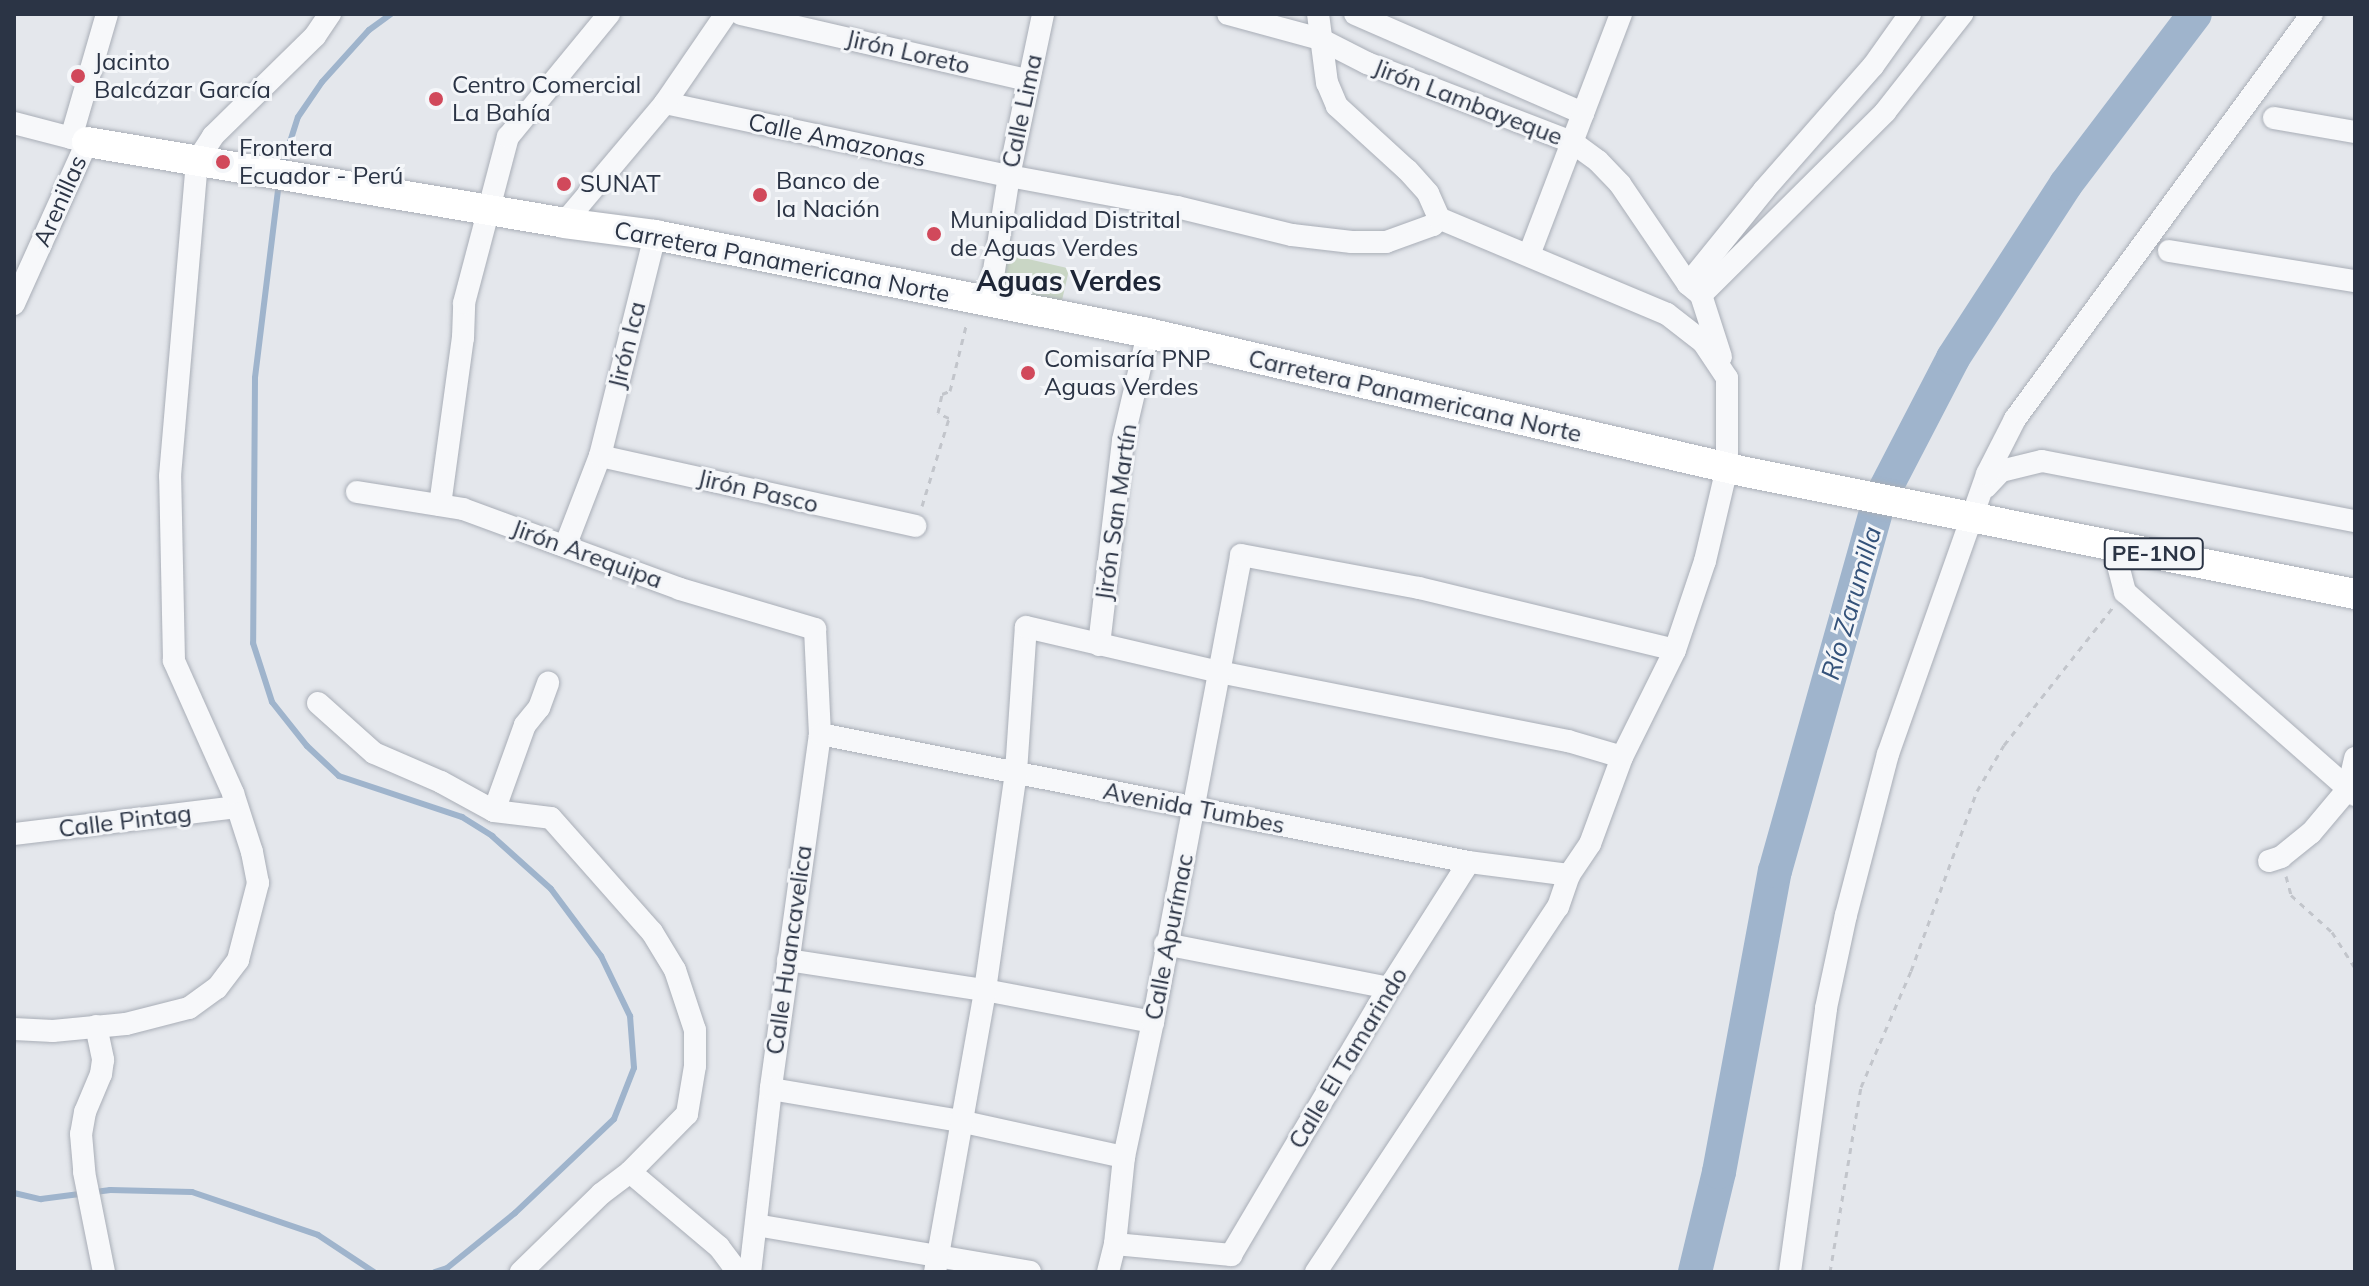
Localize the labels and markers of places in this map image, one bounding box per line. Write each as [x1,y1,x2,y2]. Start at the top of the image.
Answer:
place label: Jacinto Balcázar García [94,48,271,104]
marker: Jacinto Balcázar García [69,67,87,85]
place label: Centro Comercial La Bahía [452,71,641,127]
marker: Centro Comercial La Bahía [427,90,445,108]
place label: Frontera Ecuador - Perú [239,134,403,190]
marker: Frontera Ecuador - Perú [214,153,232,171]
place label: Banco de la Nación [776,167,880,223]
place label: SUNAT [580,170,661,198]
marker: SUNAT [555,175,573,193]
marker: Banco de la Nación [751,186,769,204]
place label: Munipalidad Distrital de Aguas Verdes [950,206,1181,262]
marker: Munipalidad Distrital de Aguas Verdes [925,225,943,243]
place label: Comisaría PNP Aguas Verdes [1044,345,1211,401]
marker: Comisaría PNP Aguas Verdes [1019,364,1037,382]

